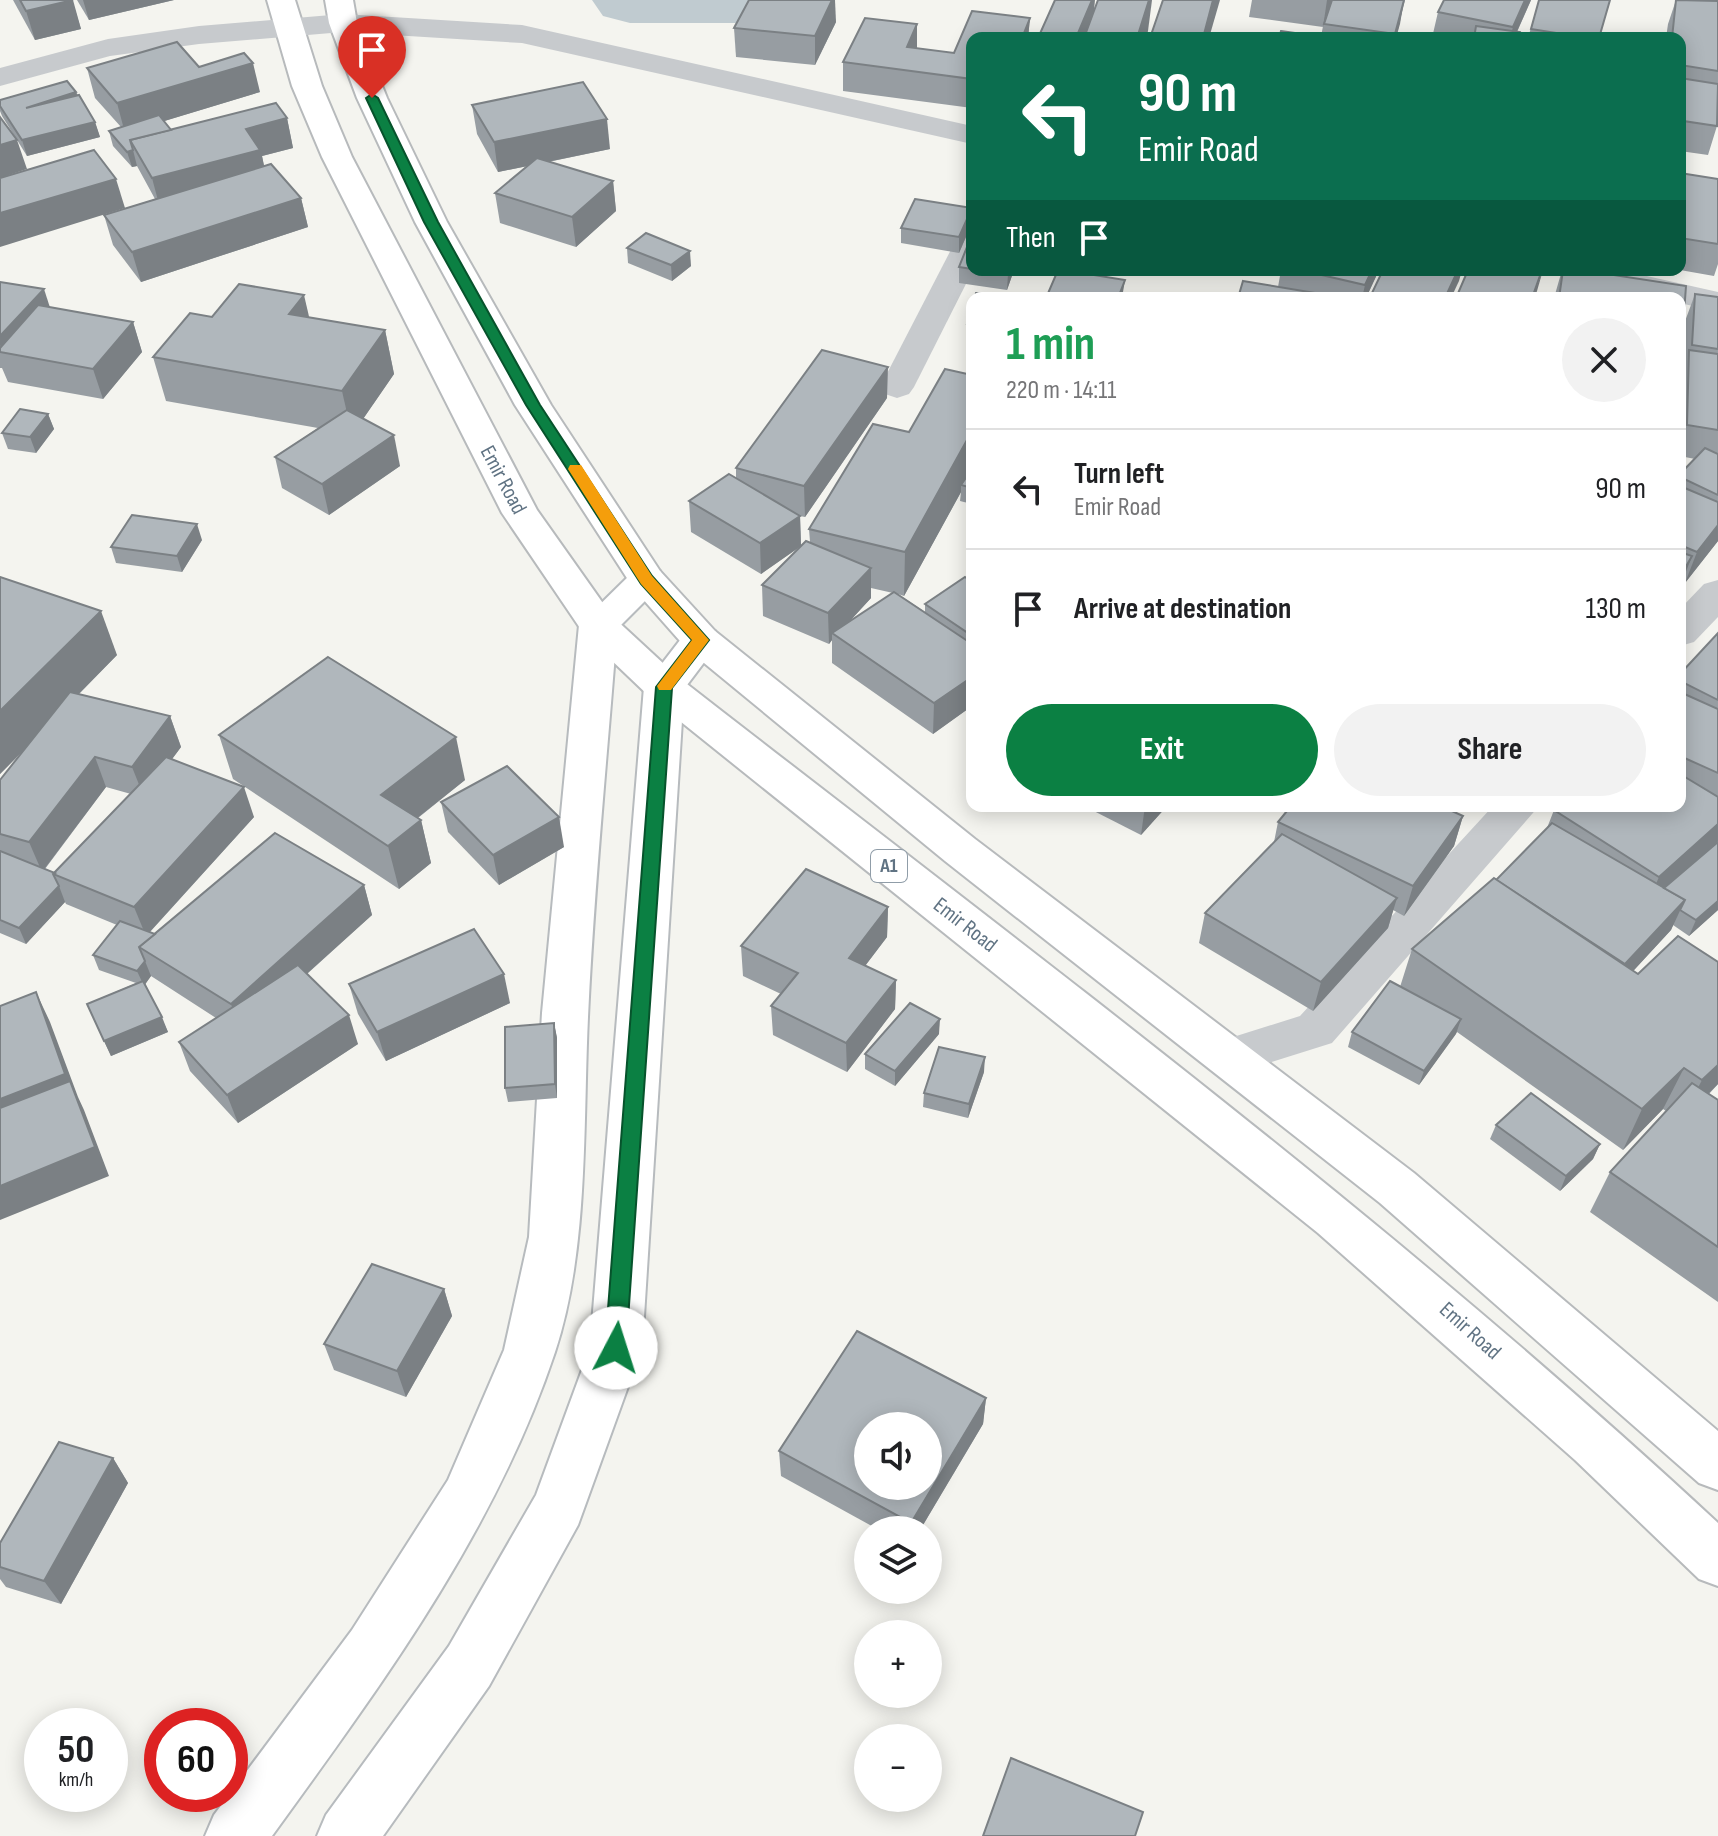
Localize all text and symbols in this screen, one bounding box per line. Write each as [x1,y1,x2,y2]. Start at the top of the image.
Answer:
pin [338,16,406,98]
icon: arrive [350,28,394,72]
text: 90 m [1138,61,1237,128]
icon: left [1006,64,1110,168]
text: Emir Road [1138,129,1259,172]
icon: arrive [1072,216,1116,260]
text: Then [1006,220,1056,256]
text: 1 min [1006,316,1095,373]
button: close [1562,318,1646,402]
text: 220 m · 14:11 [1006,375,1116,406]
street label: Emir Road [474,441,532,519]
text: Turn left [1074,456,1164,492]
icon: left [1006,467,1050,511]
text: 90 m [1595,471,1646,507]
text: Emir Road [1074,492,1161,523]
icon: arrive [1006,587,1050,631]
text: Arrive at destination [1074,591,1291,627]
text: 130 m [1586,591,1646,627]
button: Exit [1006,704,1318,796]
button: Share [1334,704,1646,796]
road number: A1 [871,850,907,882]
street label: Emir Road [928,892,1002,958]
street label: Emir Road [1434,1296,1506,1366]
position arrow [574,1306,658,1390]
map controls [854,1412,942,1812]
button: sound [854,1412,942,1500]
button: layers [854,1516,942,1604]
button: + [854,1620,942,1708]
speed limit sign: 60 [144,1708,248,1812]
button: − [854,1724,942,1812]
text: 50 [58,1726,94,1774]
text: km/h [59,1768,93,1792]

